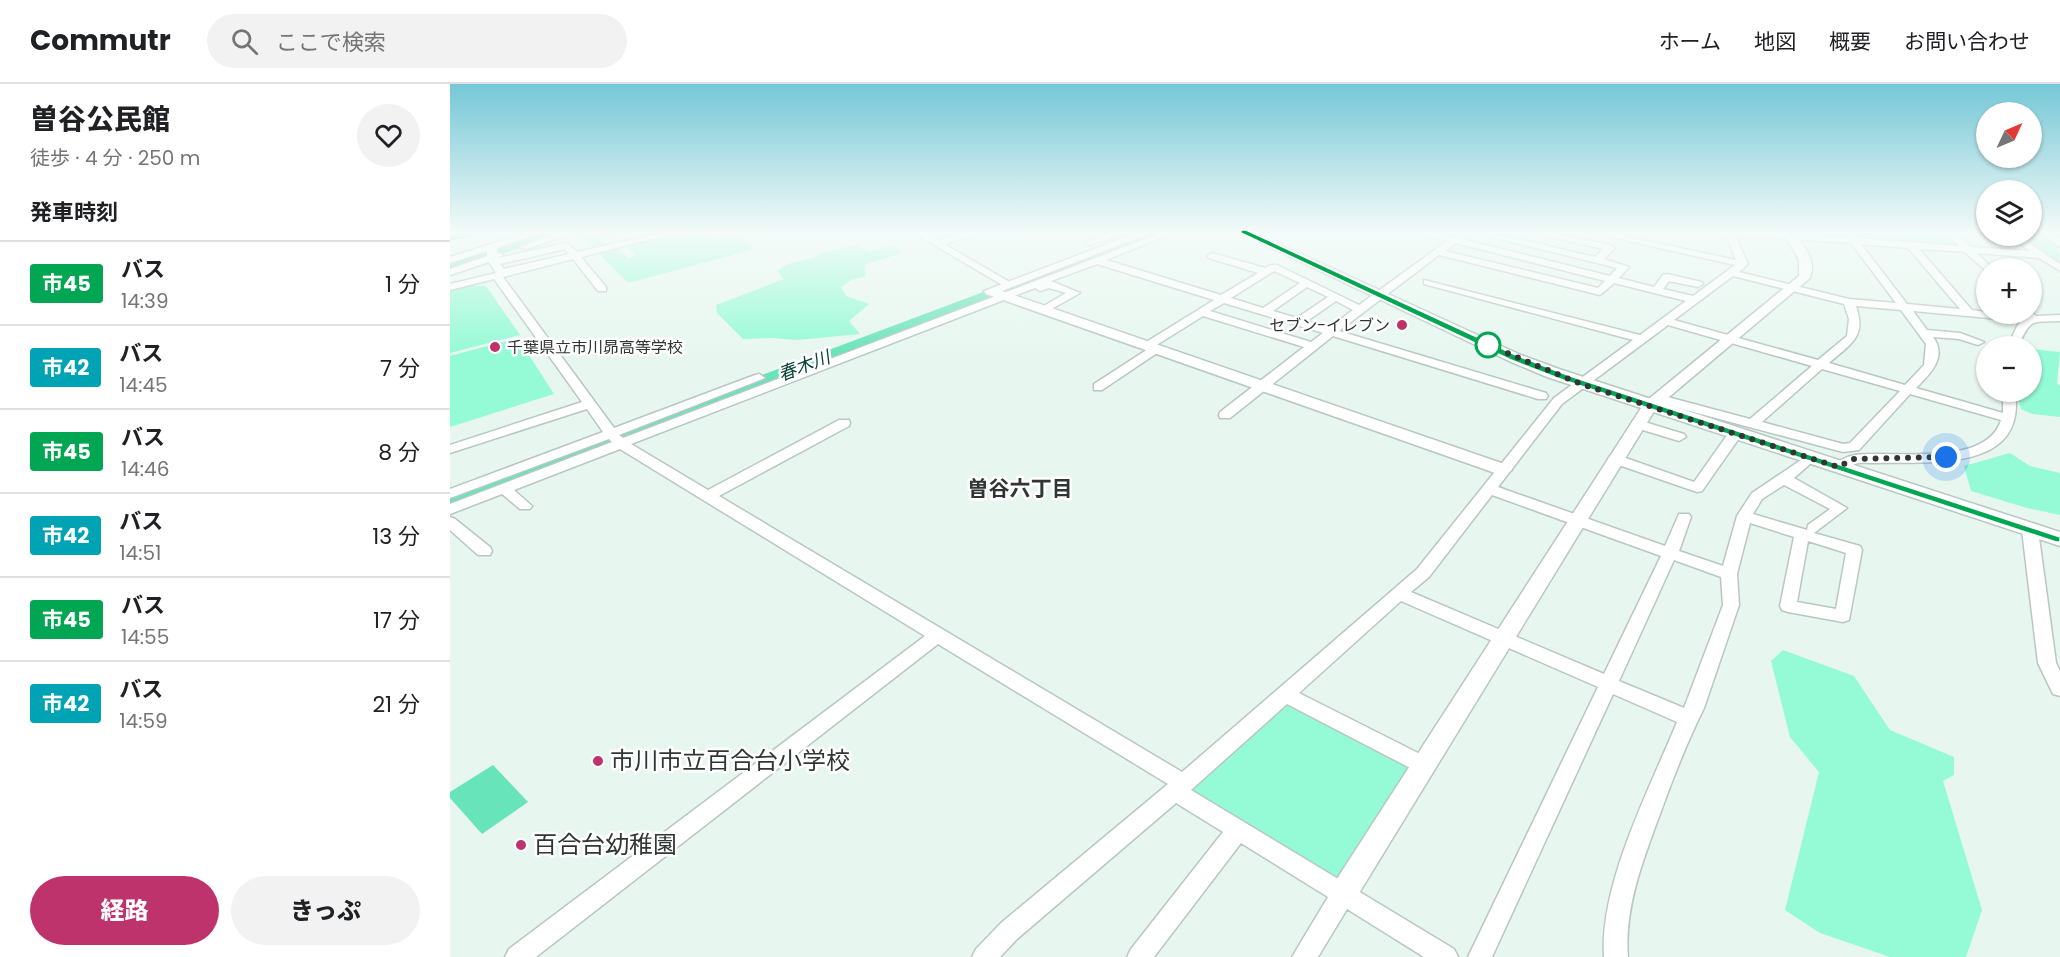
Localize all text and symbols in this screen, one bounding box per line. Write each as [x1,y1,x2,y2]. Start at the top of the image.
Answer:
search box [207,14,627,68]
text: Commutr [30,21,171,60]
icon: search [228,25,261,58]
text: ここで検索 [276,27,386,58]
text: ホーム [1659,27,1721,56]
text: 地図 [1754,27,1796,56]
text: 概要 [1829,27,1871,56]
text: お問い合わせ [1904,27,2030,56]
text: 曽谷公民館 [30,100,170,139]
north arrow [1976,102,2042,168]
map controls [1976,102,2042,402]
button: heart [357,104,420,167]
text: 徒歩 · 4 分 · 250 m [30,144,200,172]
button: layers [1976,180,2042,246]
text: 発車時刻 [30,197,118,228]
text: バス [121,254,165,285]
button: + [1976,258,2042,324]
text: 市45 [42,269,91,298]
text: 1 分 [385,269,420,300]
text: 14:39 [121,287,169,315]
place label: セブン-イレブン [1269,314,1390,337]
marker: セブン-イレブン [1395,318,1409,332]
unlabelled marker [1475,332,1501,358]
place label: 千葉県立市川昴高等学校 [507,336,683,359]
button: − [1976,336,2042,402]
text: バス [119,338,163,369]
marker: 千葉県立市川昴高等学校 [488,340,502,354]
water label: 春木川 [774,343,835,387]
text: 市42 [42,353,89,382]
text: 7 分 [380,353,420,384]
text: 14:45 [119,371,168,399]
text: バス [121,422,165,453]
text: 市45 [42,437,91,466]
text: 8 分 [378,437,420,468]
your location [1931,442,1961,472]
text: 14:46 [121,455,169,483]
district label: 曽谷六丁目 [968,474,1073,503]
text: バス [119,506,163,537]
text: 市42 [42,521,89,550]
text: 13 分 [372,521,420,552]
text: 14:51 [119,539,161,567]
text: バス [121,590,165,621]
text: 市45 [42,605,91,634]
text: 17 分 [373,605,420,636]
text: 14:55 [121,623,169,651]
text: バス [119,674,163,705]
text: 市42 [42,689,89,718]
text: 21 分 [372,689,420,720]
text: 14:59 [119,707,168,735]
place label: 市川市立百合台小学校 [610,744,850,777]
marker: 市川市立百合台小学校 [591,754,605,768]
place label: 百合台幼稚園 [533,828,677,861]
marker: 百合台幼稚園 [514,838,528,852]
button: 経路 [30,876,219,945]
button: きっぷ [231,876,420,945]

